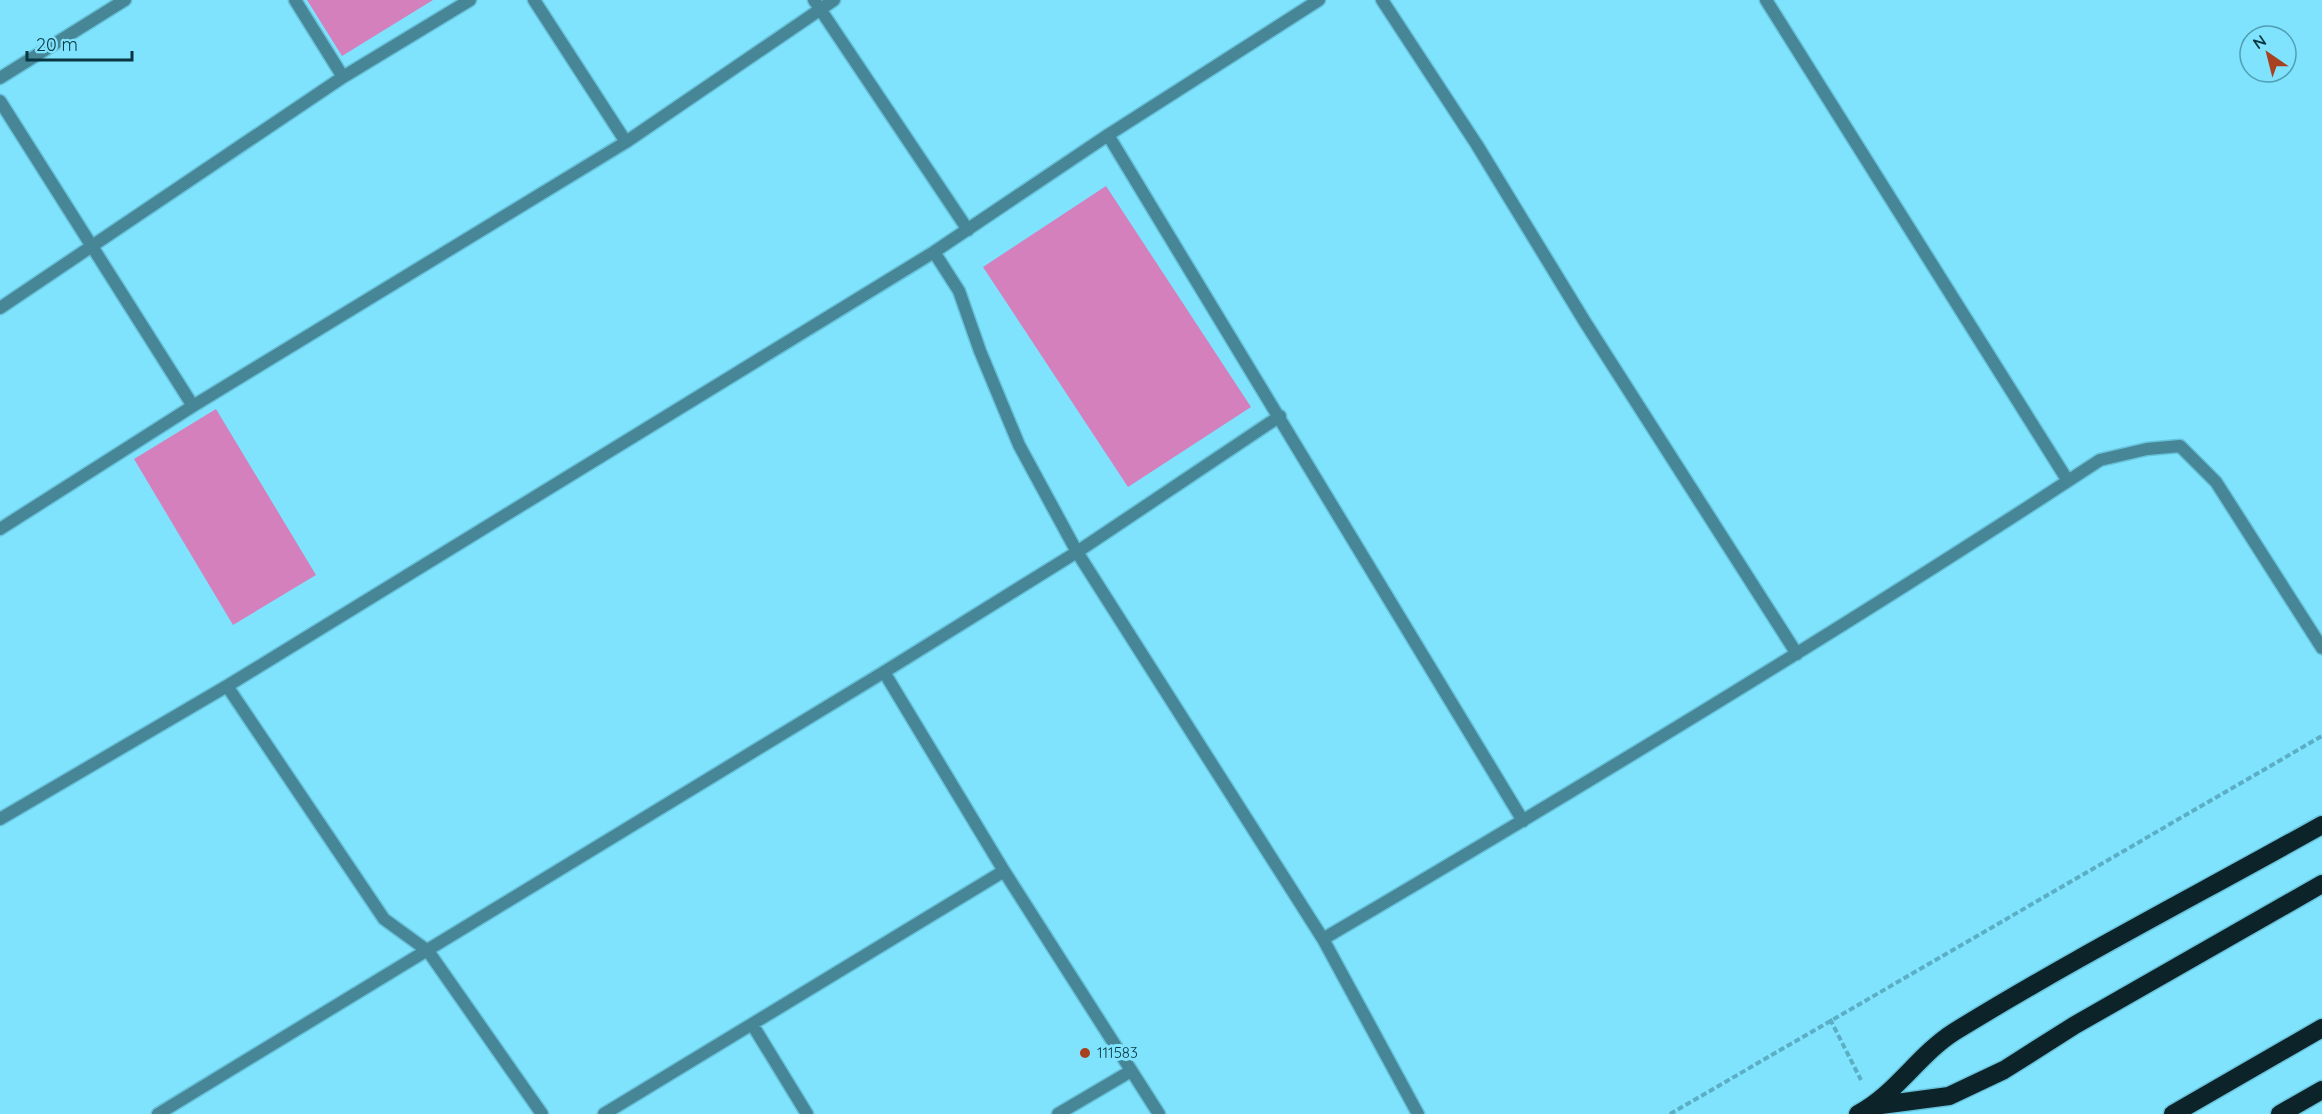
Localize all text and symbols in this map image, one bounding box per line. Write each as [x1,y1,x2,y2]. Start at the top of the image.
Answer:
scale bar [27,24,132,62]
north arrow [2238,24,2298,84]
text: N [2249,30,2270,53]
text: 20 m [36,33,78,56]
place label: 111583 [1097,1043,1138,1062]
marker: 111583 [1078,1046,1092,1060]

